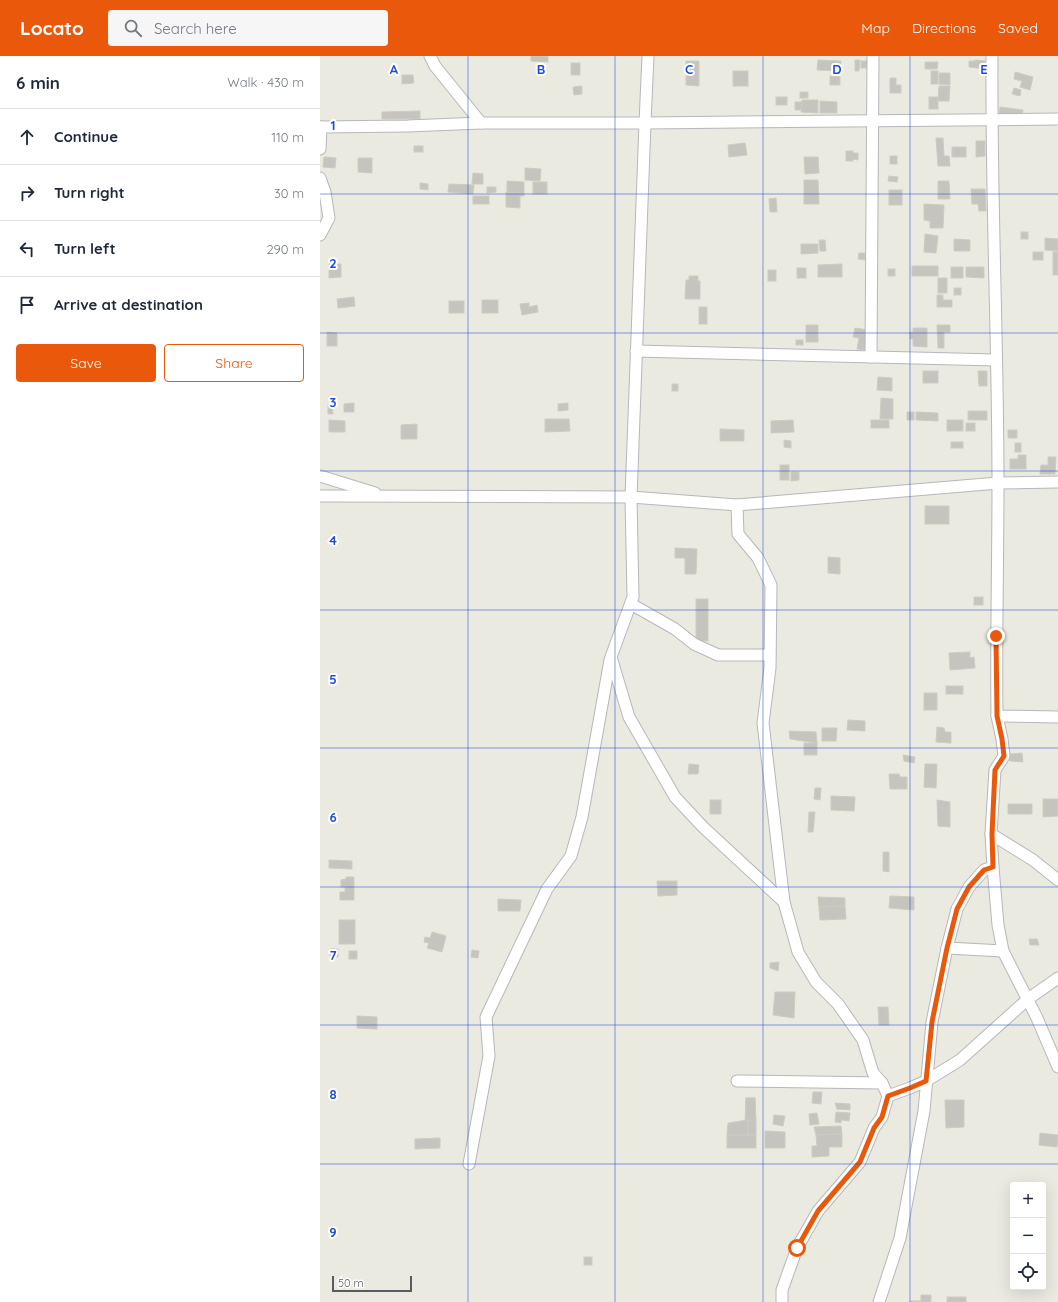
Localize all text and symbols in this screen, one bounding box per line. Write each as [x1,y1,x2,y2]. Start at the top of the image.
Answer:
search box [108,10,388,46]
text: Locato [20,16,84,40]
icon: search [122,17,144,39]
text: Search here [154,19,237,38]
text: Map [861,19,890,37]
text: Directions [912,19,976,37]
text: Saved [998,19,1038,37]
text: A [390,61,399,77]
text: B [537,61,545,77]
text: C [685,61,693,77]
text: D [832,61,842,77]
text: E [980,61,988,77]
text: 6 min [16,72,60,93]
text: Walk · 430 m [227,74,304,90]
text: 1 [330,117,336,133]
icon: ahead [16,126,38,148]
text: Continue [54,127,118,146]
text: 110 m [271,129,304,145]
icon: right [16,182,38,204]
text: Turn right [54,183,125,202]
text: 30 m [274,185,304,201]
icon: left [16,238,38,260]
text: Turn left [54,239,116,258]
text: 290 m [266,241,304,257]
text: 2 [329,255,337,271]
icon: arrive [16,294,38,316]
text: Arrive at destination [54,295,203,314]
button: Save [16,344,156,382]
button: Share [164,344,304,382]
text: 3 [330,394,337,410]
text: 4 [329,532,337,548]
route end [987,627,1005,645]
text: 5 [329,671,337,687]
text: 6 [329,809,337,825]
text: 7 [329,947,337,963]
text: 8 [329,1086,337,1102]
map controls [1010,1182,1046,1290]
button: + [1010,1182,1046,1218]
button: − [1010,1218,1046,1254]
text: 9 [329,1224,337,1240]
route start [788,1239,806,1257]
button: locate [1010,1254,1046,1290]
scale bar [332,1274,412,1293]
text: 50 m [338,1276,364,1290]

